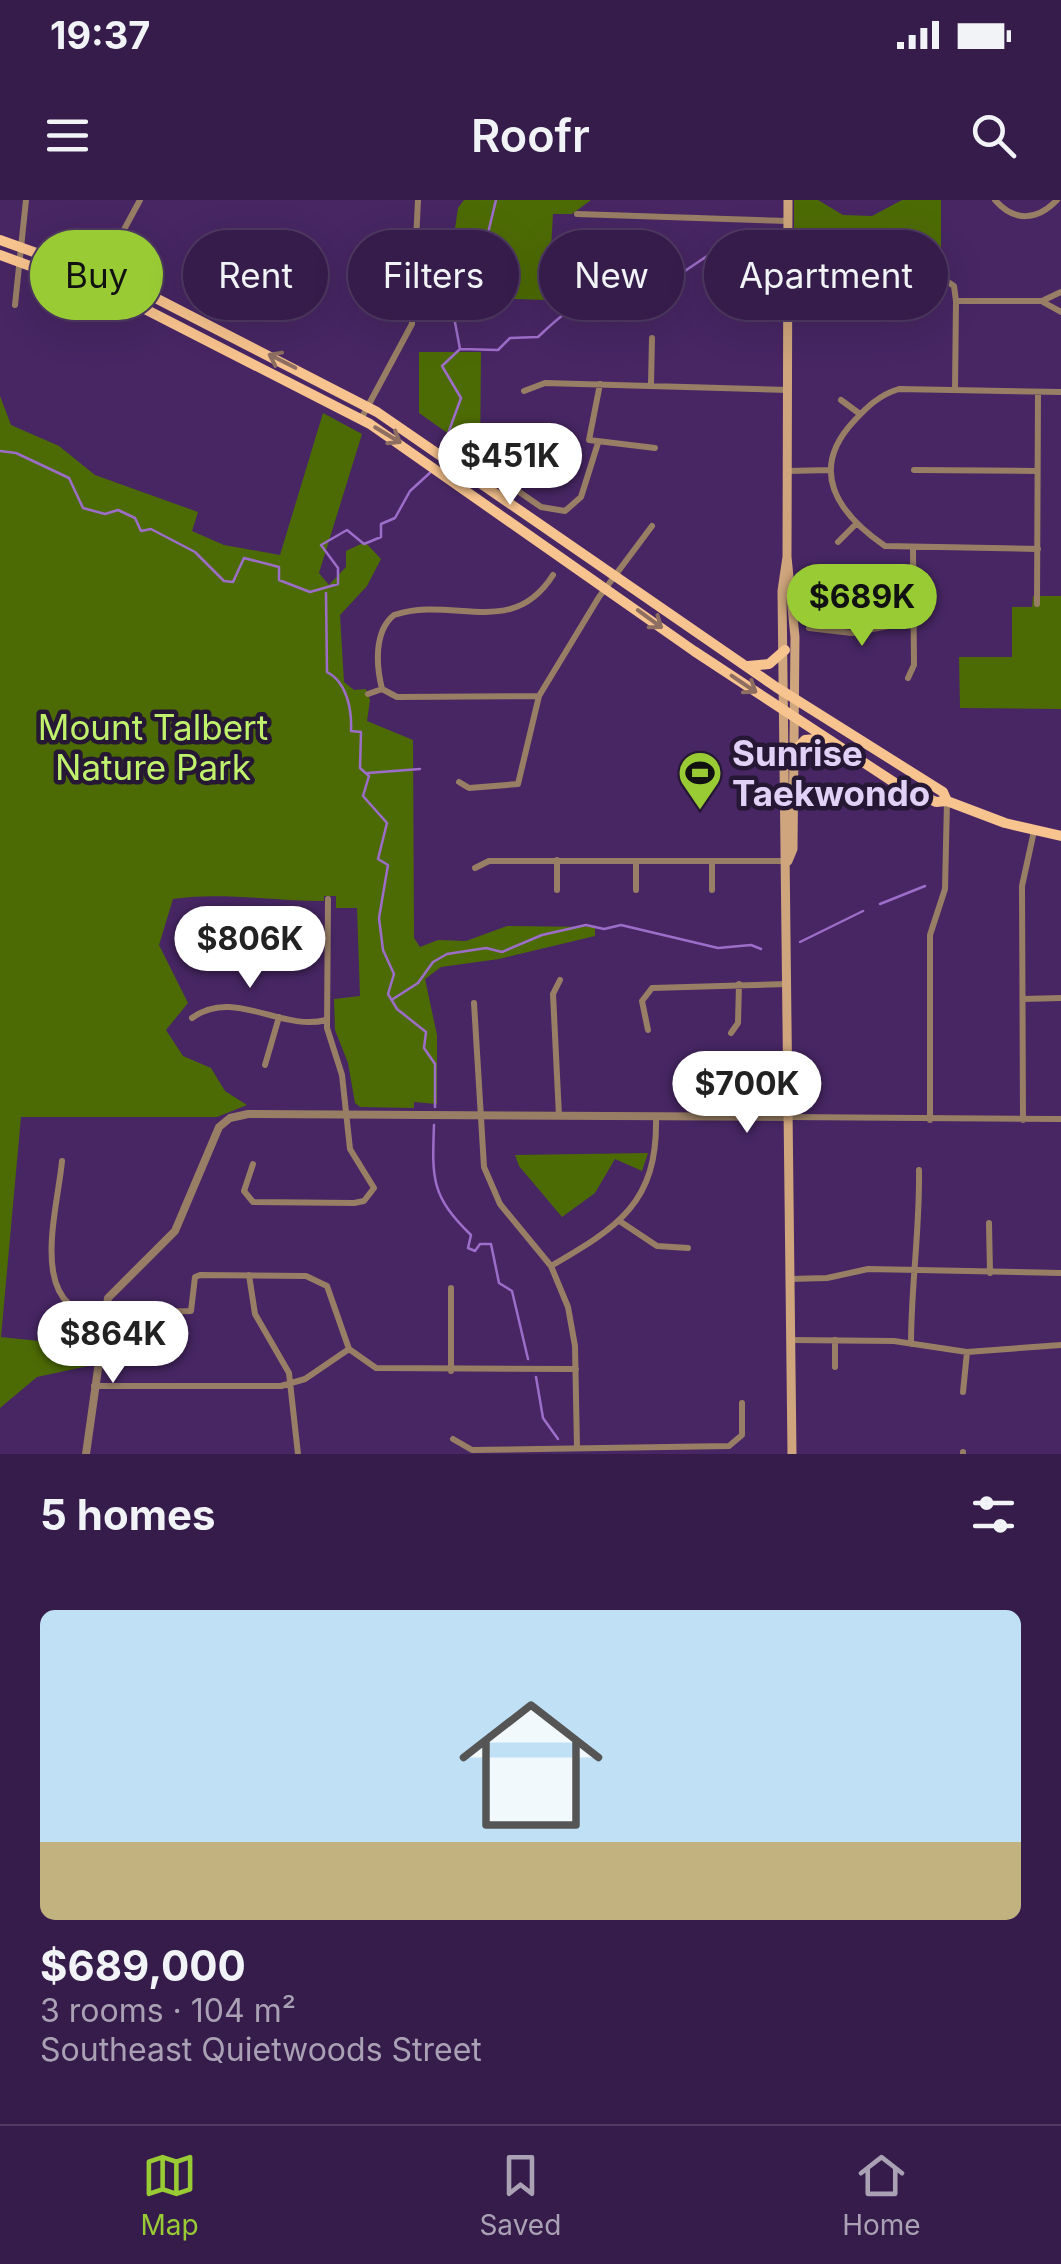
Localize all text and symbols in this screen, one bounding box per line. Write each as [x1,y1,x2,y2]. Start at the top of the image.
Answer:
text: 19:37 [50,12,150,58]
icon: menu [40,108,95,163]
text: Roofr [471,108,590,163]
icon: search [966,108,1021,163]
chip: Buy [30,230,163,320]
chip: Rent [183,230,328,320]
chip: Filters [348,230,519,320]
chip: New [539,230,684,320]
chip: Apartment [704,230,948,320]
one-way arrow [267,351,297,370]
pin: $451K [440,423,580,508]
one-way arrow [373,425,402,445]
text: $451K [460,436,560,475]
pin: $689K [792,564,932,649]
text: $689K [809,577,915,616]
one-way arrow [636,608,664,629]
one-way arrow [729,673,757,694]
park label: Mount Talbert Nature Park [38,706,268,788]
place label: Sunrise Taekwondo [732,732,930,814]
sports icon: Sunrise Taekwondo [677,750,723,811]
pin: $806K [180,906,320,991]
text: $806K [196,919,304,958]
pin: $700K [677,1051,817,1136]
text: $700K [694,1064,800,1103]
pin: $864K [43,1301,183,1386]
text: $864K [59,1314,167,1353]
icon: filters [966,1487,1021,1542]
text: 5 homes [40,1489,216,1540]
icon: home [441,1675,621,1855]
text: $689,000 [40,1940,246,1991]
text: 3 rooms · 104 m² [40,1991,296,2030]
text: Southeast Quietwoods Street [40,2030,482,2069]
tab: Map [140,2148,199,2242]
tab: Saved [479,2148,561,2242]
tab: Home [842,2148,921,2242]

